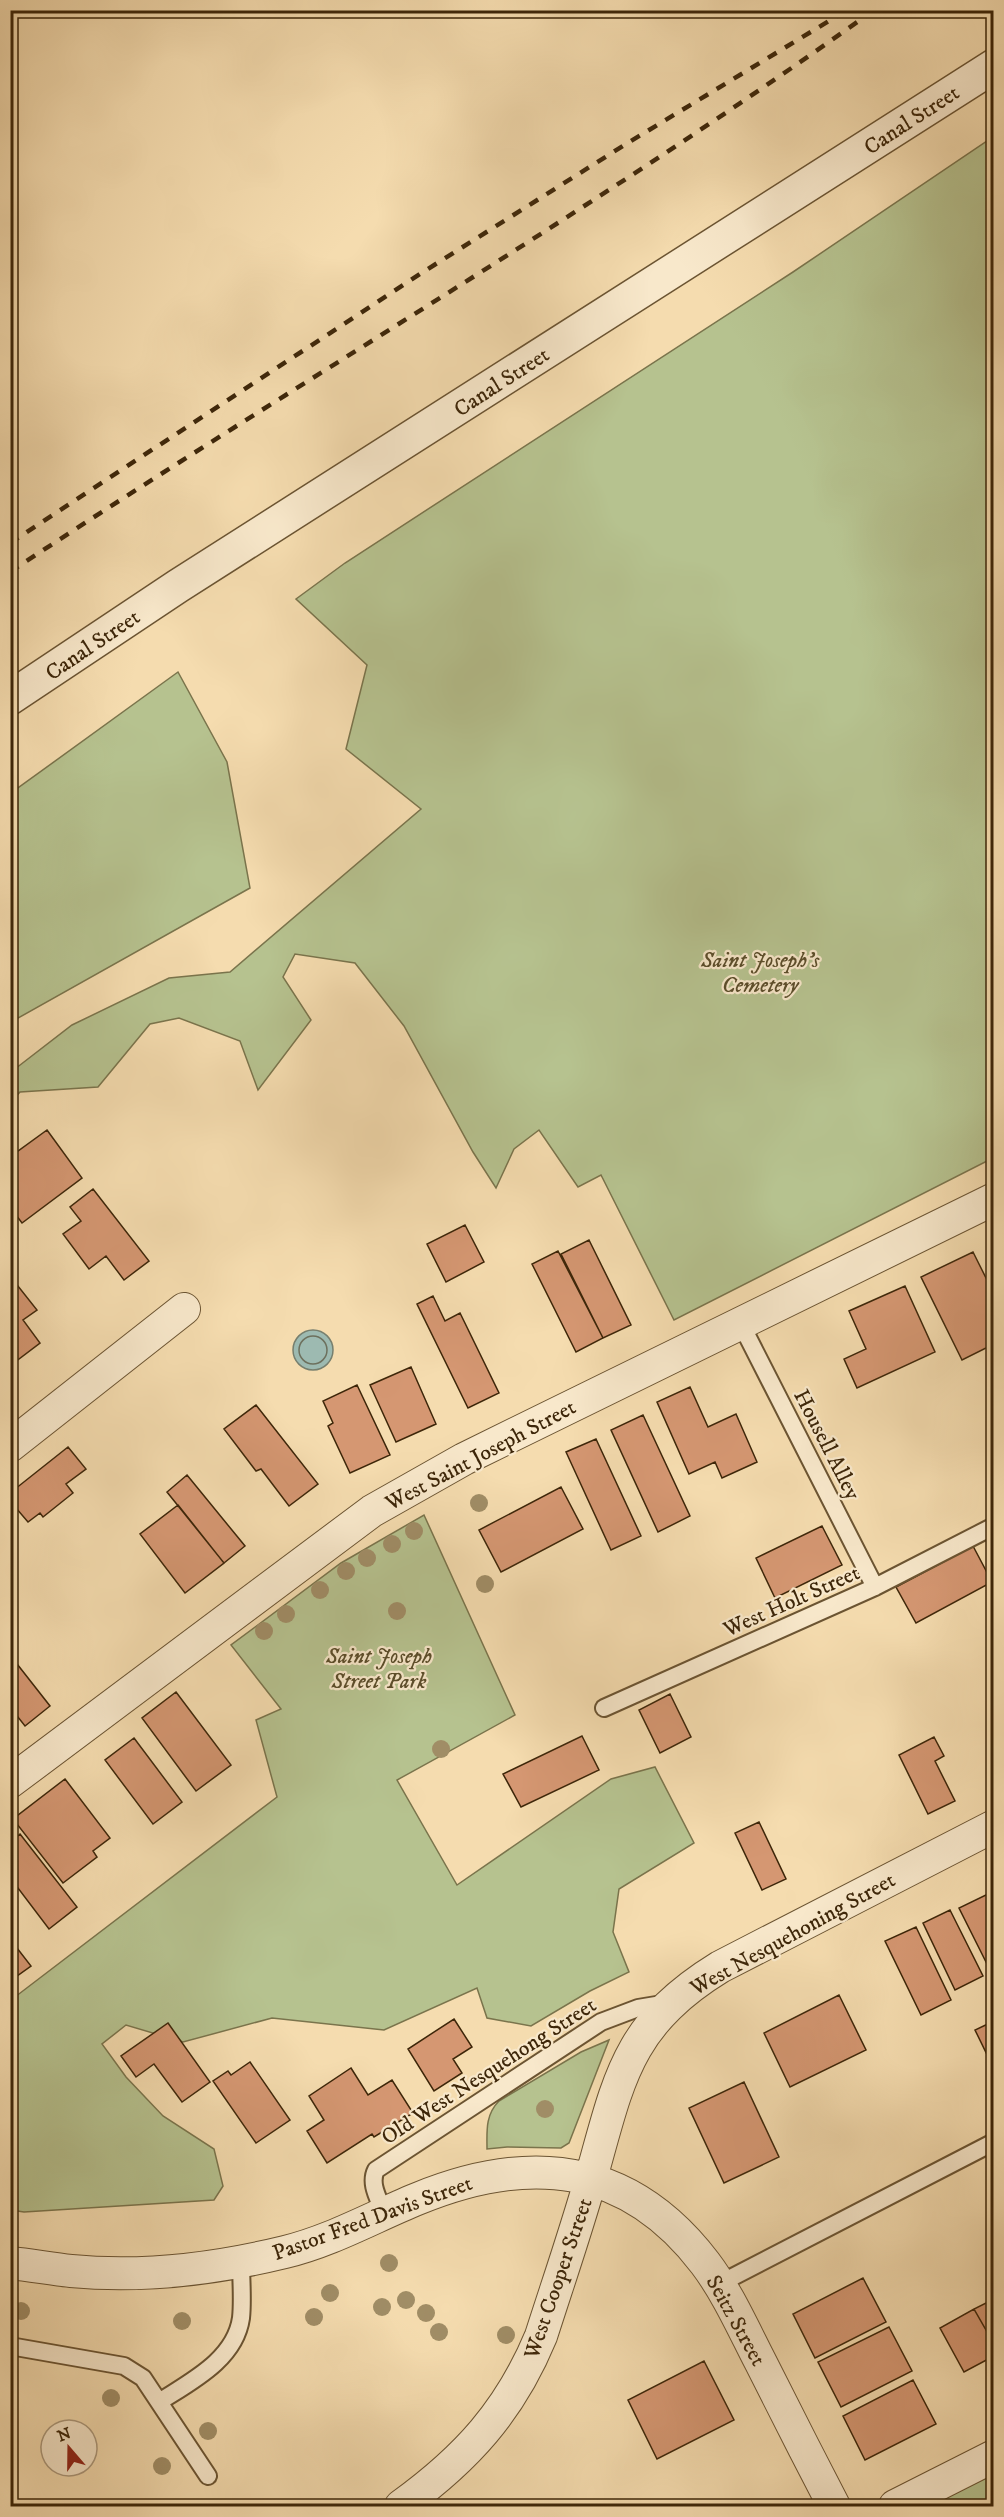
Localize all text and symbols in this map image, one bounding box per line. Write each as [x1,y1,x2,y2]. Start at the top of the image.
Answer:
street label: Canal Street [859,79,965,161]
street label: Canal Street [449,341,555,423]
street label: Canal Street [40,604,145,687]
park label: Saint Joseph's Cemetery [700,947,820,999]
street label: Housell Alley [787,1385,866,1505]
street label: West Saint Joseph Street [380,1394,581,1517]
street label: West Holt Street [718,1559,864,1644]
park label: Saint Joseph Street Park [325,1643,432,1695]
street label: West Nesquehoning Street [685,1867,900,2002]
street label: Old West Nesquehong Street [376,1992,601,2151]
street label: Pastor Fred Davis Street [269,2170,476,2267]
street label: West Cooper Street [518,2194,599,2363]
street label: Seitz Street [700,2271,772,2371]
north arrow [39,2418,99,2478]
text: N [55,2423,74,2446]

